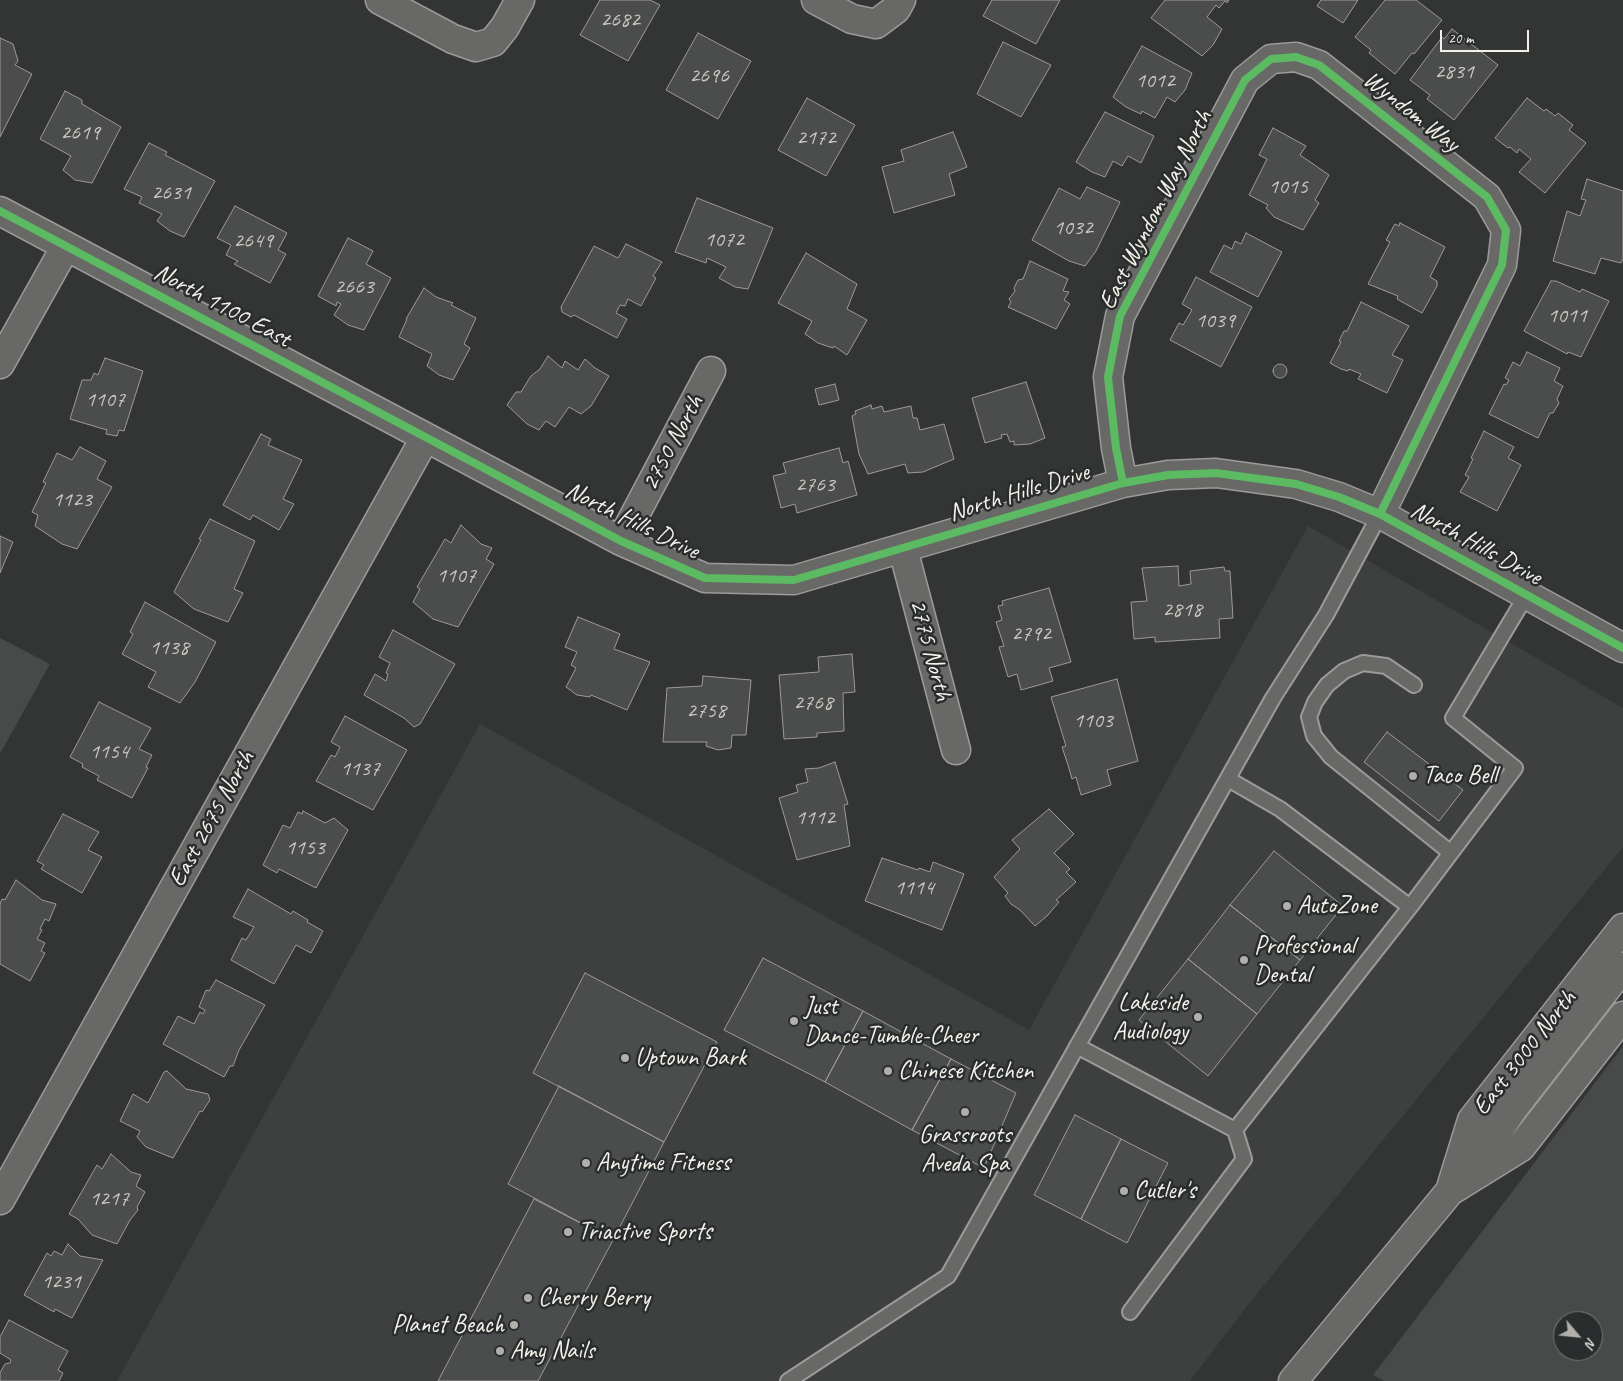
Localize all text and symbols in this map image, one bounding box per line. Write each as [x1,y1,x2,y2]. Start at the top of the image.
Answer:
house number: 2682 [600,7,640,33]
scale bar [1443,20,1532,52]
text: 20 m [1448,29,1474,48]
house number: 2831 [1434,59,1474,85]
house number: 2696 [689,63,729,89]
street label: Wyndom Way [1357,65,1465,159]
house number: 1012 [1135,68,1175,94]
street label: East Wyndom Way North [1093,105,1219,315]
house number: 2619 [60,120,100,146]
house number: 2172 [796,125,836,151]
house number: 1015 [1268,174,1308,200]
house number: 2631 [151,180,191,206]
house number: 1032 [1053,215,1093,241]
house number: 1072 [704,227,744,253]
house number: 2649 [233,228,273,254]
street label: North 1100 East [149,257,295,355]
house number: 2663 [334,274,374,300]
house number: 1011 [1547,303,1587,329]
house number: 1039 [1195,308,1235,334]
house number: 1107 [85,387,125,413]
street label: 2750 North [635,390,711,496]
street label: North Hills Drive [945,457,1093,529]
house number: 2763 [795,472,835,498]
street label: North Hills Drive [560,476,704,566]
house number: 1123 [52,487,92,513]
street label: North Hills Drive [1405,496,1547,592]
house number: 1107 [436,563,476,589]
street label: 2775 North [902,596,958,704]
house number: 2818 [1162,597,1202,623]
house number: 2792 [1011,621,1051,647]
house number: 1138 [149,635,189,661]
house number: 2768 [793,690,833,716]
house number: 2758 [686,698,726,724]
house number: 1103 [1073,708,1113,734]
house number: 1154 [89,739,129,765]
street label: East 2675 North [162,746,262,892]
house number: 1137 [340,756,380,782]
place label: Taco Bell [1423,761,1497,791]
marker: Taco Bell [1407,770,1419,782]
house number: 1112 [795,805,835,831]
house number: 1153 [285,835,325,861]
house number: 1114 [894,875,934,901]
place label: AutoZone [1297,891,1377,921]
marker: AutoZone [1281,900,1293,912]
place label: Professional Dental [1254,931,1355,990]
marker: Professional Dental [1238,954,1250,966]
street label: East 3000 North [1467,984,1583,1122]
place label: Lakeside Audiology [1113,988,1188,1047]
place label: Just Dance-Tumble-Cheer [804,992,978,1051]
marker: Lakeside Audiology [1192,1011,1204,1023]
marker: Just Dance-Tumble-Cheer [788,1015,800,1027]
place label: Uptown Bark [635,1043,746,1073]
marker: Uptown Bark [619,1052,631,1064]
place label: Chinese Kitchen [898,1056,1033,1086]
marker: Chinese Kitchen [882,1065,894,1077]
marker: Grassroots Aveda Spa [959,1106,971,1118]
place label: Grassroots Aveda Spa [919,1120,1011,1179]
place label: Anytime Fitness [596,1148,730,1178]
marker: Anytime Fitness [580,1157,592,1169]
place label: Cutler's [1134,1176,1196,1206]
marker: Cutler's [1118,1185,1130,1197]
house number: 1217 [89,1186,129,1212]
place label: Triactive Sports [578,1217,712,1247]
marker: Triactive Sports [562,1226,574,1238]
house number: 1231 [41,1269,81,1295]
place label: Cherry Berry [538,1283,650,1313]
marker: Cherry Berry [522,1292,534,1304]
place label: Planet Beach [392,1310,504,1340]
north arrow [1553,1311,1603,1361]
marker: Planet Beach [508,1319,520,1331]
text: N [1581,1335,1600,1351]
place label: Amy Nails [510,1336,594,1366]
marker: Amy Nails [494,1345,506,1357]

